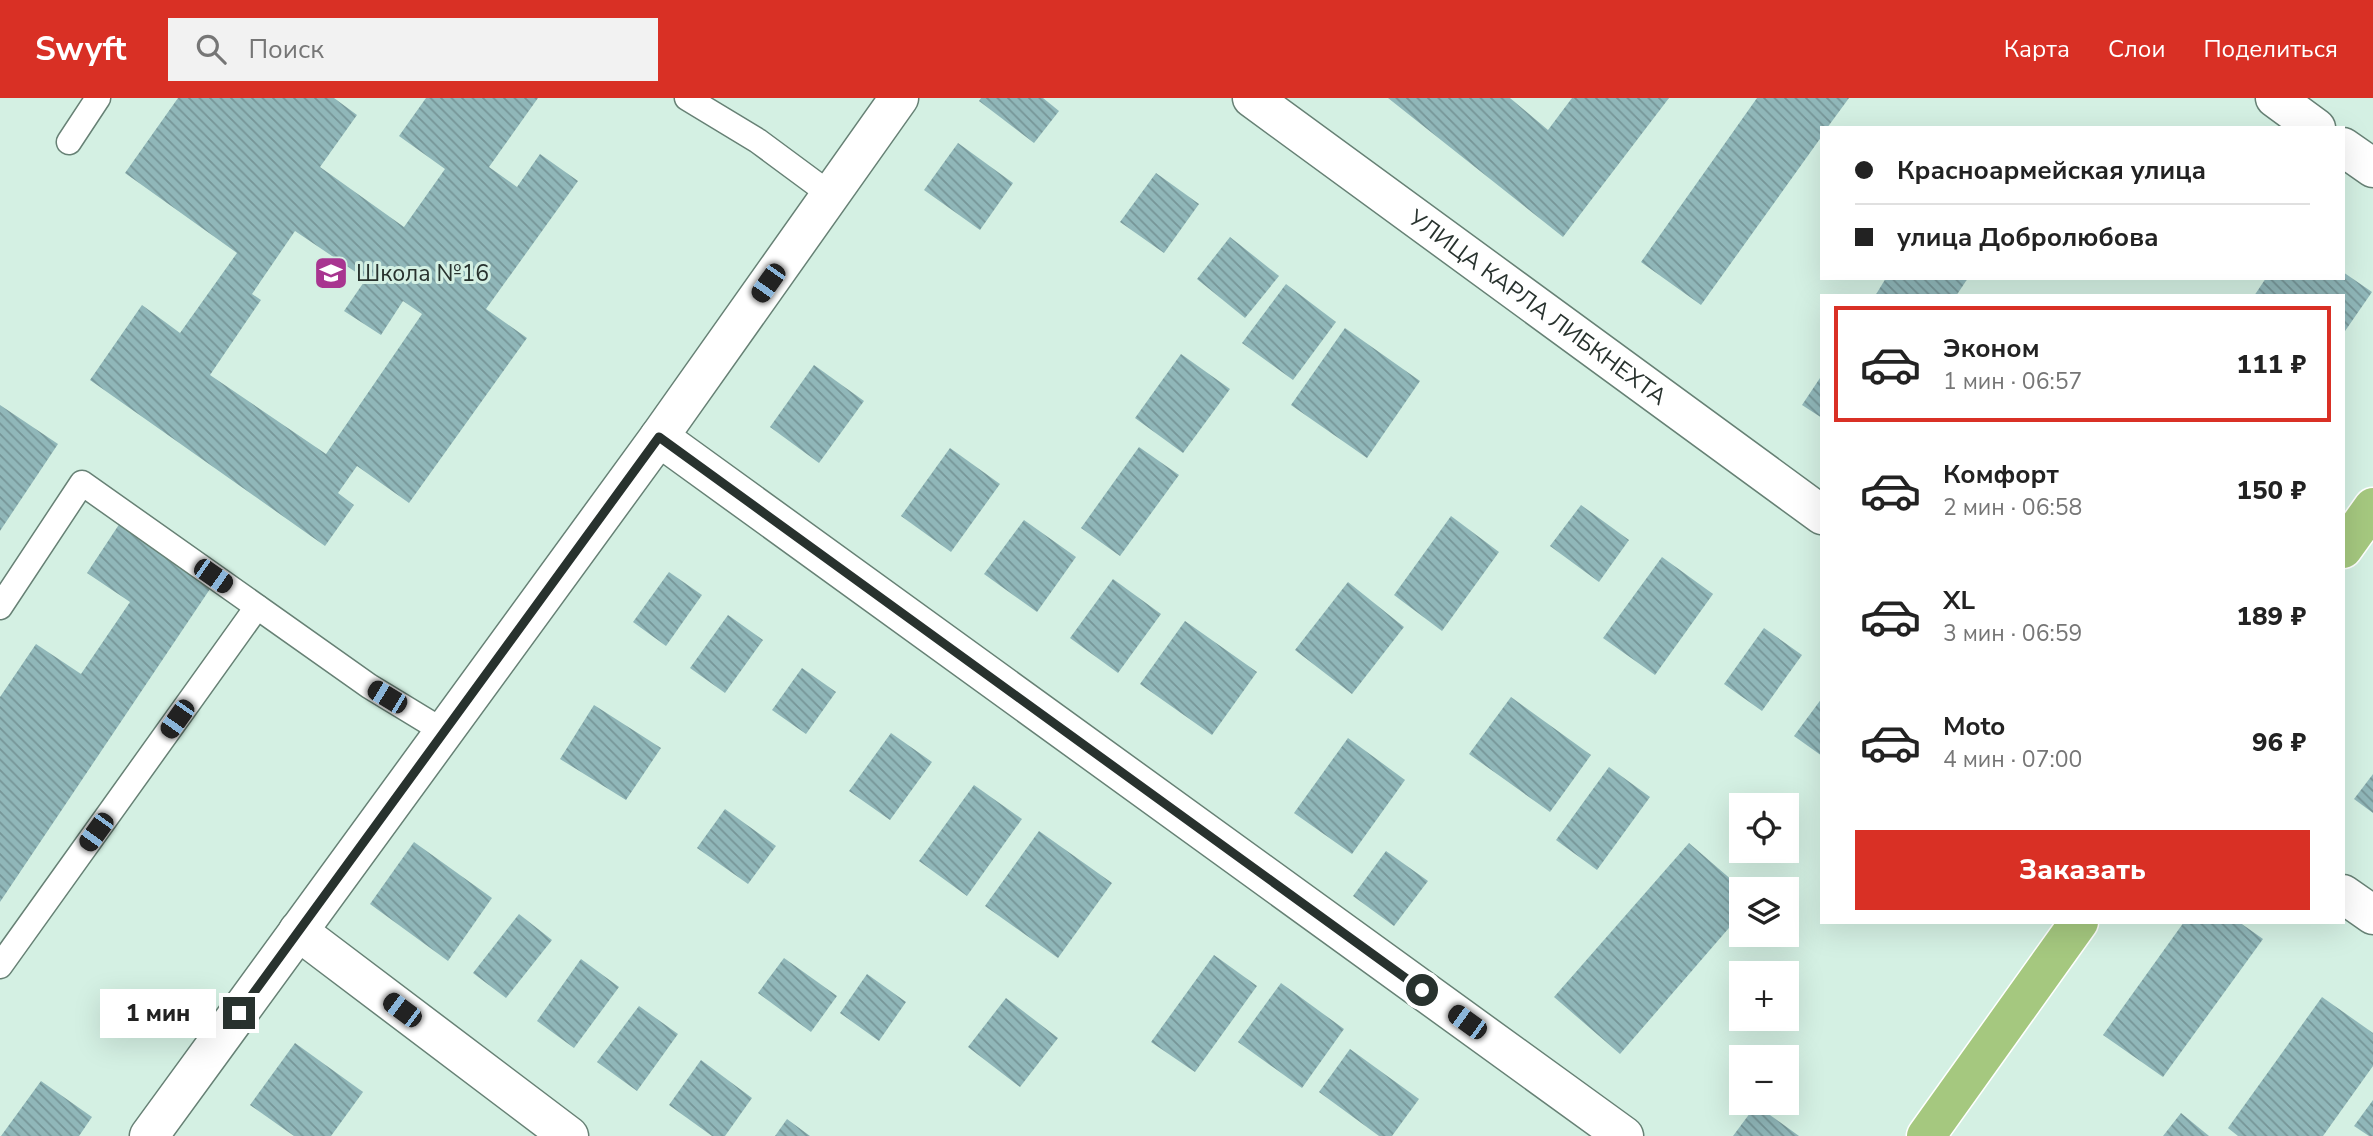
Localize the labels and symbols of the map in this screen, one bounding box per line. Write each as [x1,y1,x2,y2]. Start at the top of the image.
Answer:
street label: УЛИЦА КАРЛА ЛИБКНЕХТА [1401,202,1673,412]
school or university icon: Школа №16 [312,254,350,292]
place label: Школа №16 [356,258,489,289]
car [748,260,789,306]
car [190,555,237,597]
car [364,677,411,717]
car [157,696,198,742]
car [76,809,117,855]
route start [1406,974,1438,1006]
callout: 1 мин [99,988,215,1038]
car [379,989,426,1031]
route end [223,997,255,1029]
car [1444,1001,1491,1043]

